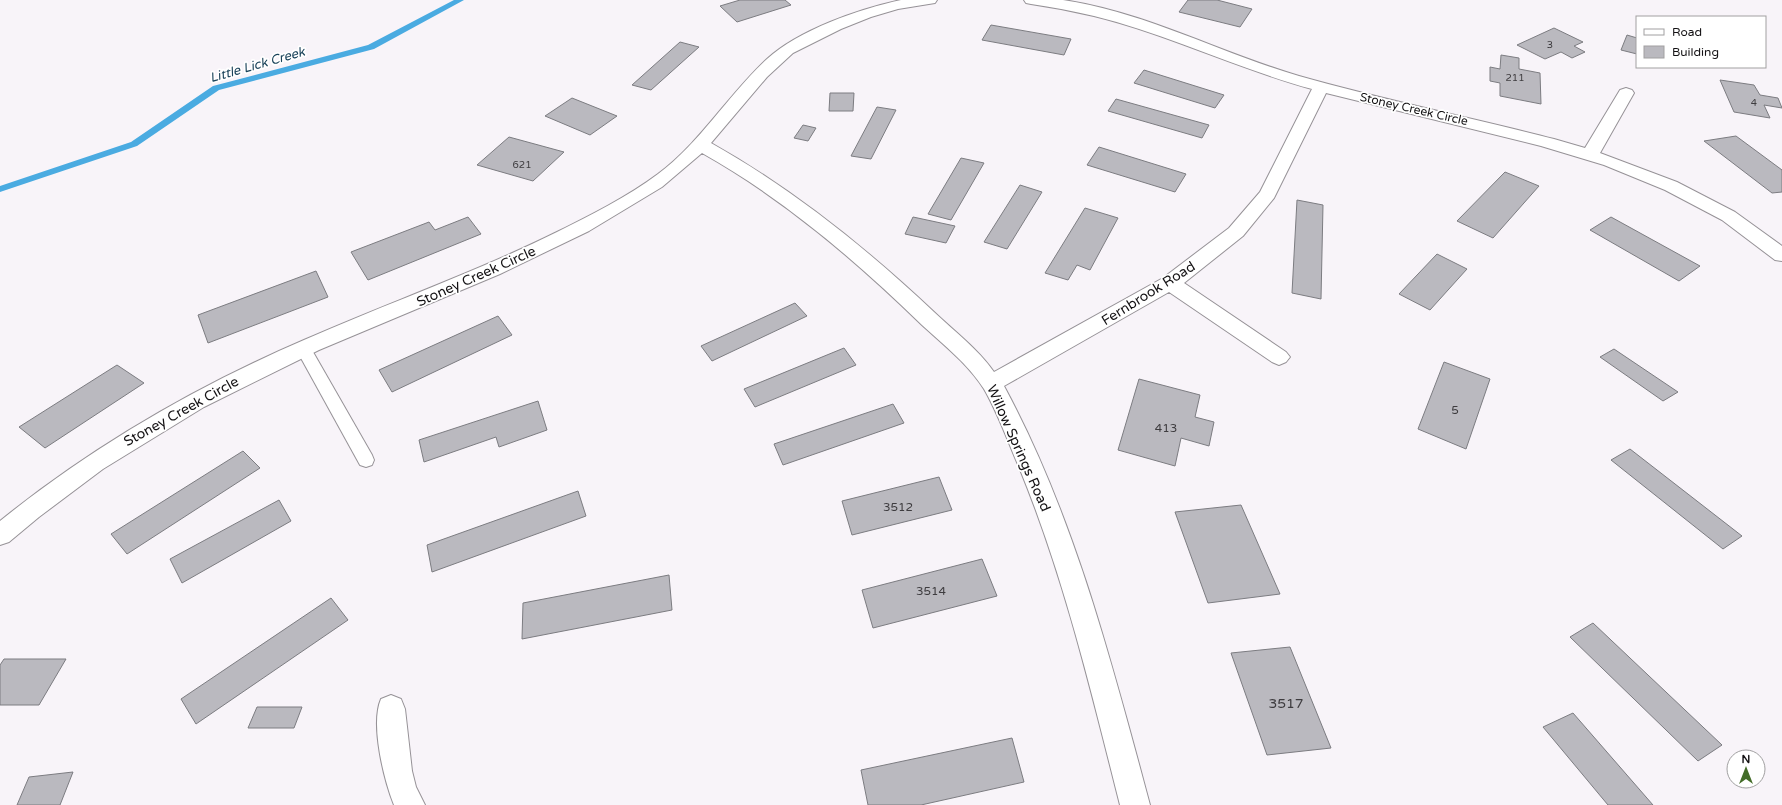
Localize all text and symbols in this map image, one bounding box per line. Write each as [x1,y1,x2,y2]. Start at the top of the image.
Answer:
legend [1636,16,1766,68]
text: Road [1672,25,1702,39]
house number: 3 [1547,39,1553,51]
water label: Little Lick Creek [208,43,308,86]
text: Building [1672,45,1719,59]
house number: 211 [1506,72,1524,84]
street label: Stoney Creek Circle [1359,90,1470,128]
house number: 4 [1751,97,1757,109]
house number: 621 [513,159,531,171]
street label: Stoney Creek Circle [414,242,539,310]
street label: Fernbrook Road [1098,258,1198,329]
street label: Stoney Creek Circle [121,373,242,450]
street label: Willow Springs Road [983,382,1054,514]
house number: 5 [1451,403,1459,417]
house number: 413 [1155,421,1177,435]
house number: 3512 [883,500,913,514]
house number: 3514 [916,584,947,598]
house number: 3517 [1268,695,1304,712]
north arrow [1726,749,1766,789]
text: N [1742,753,1750,766]

